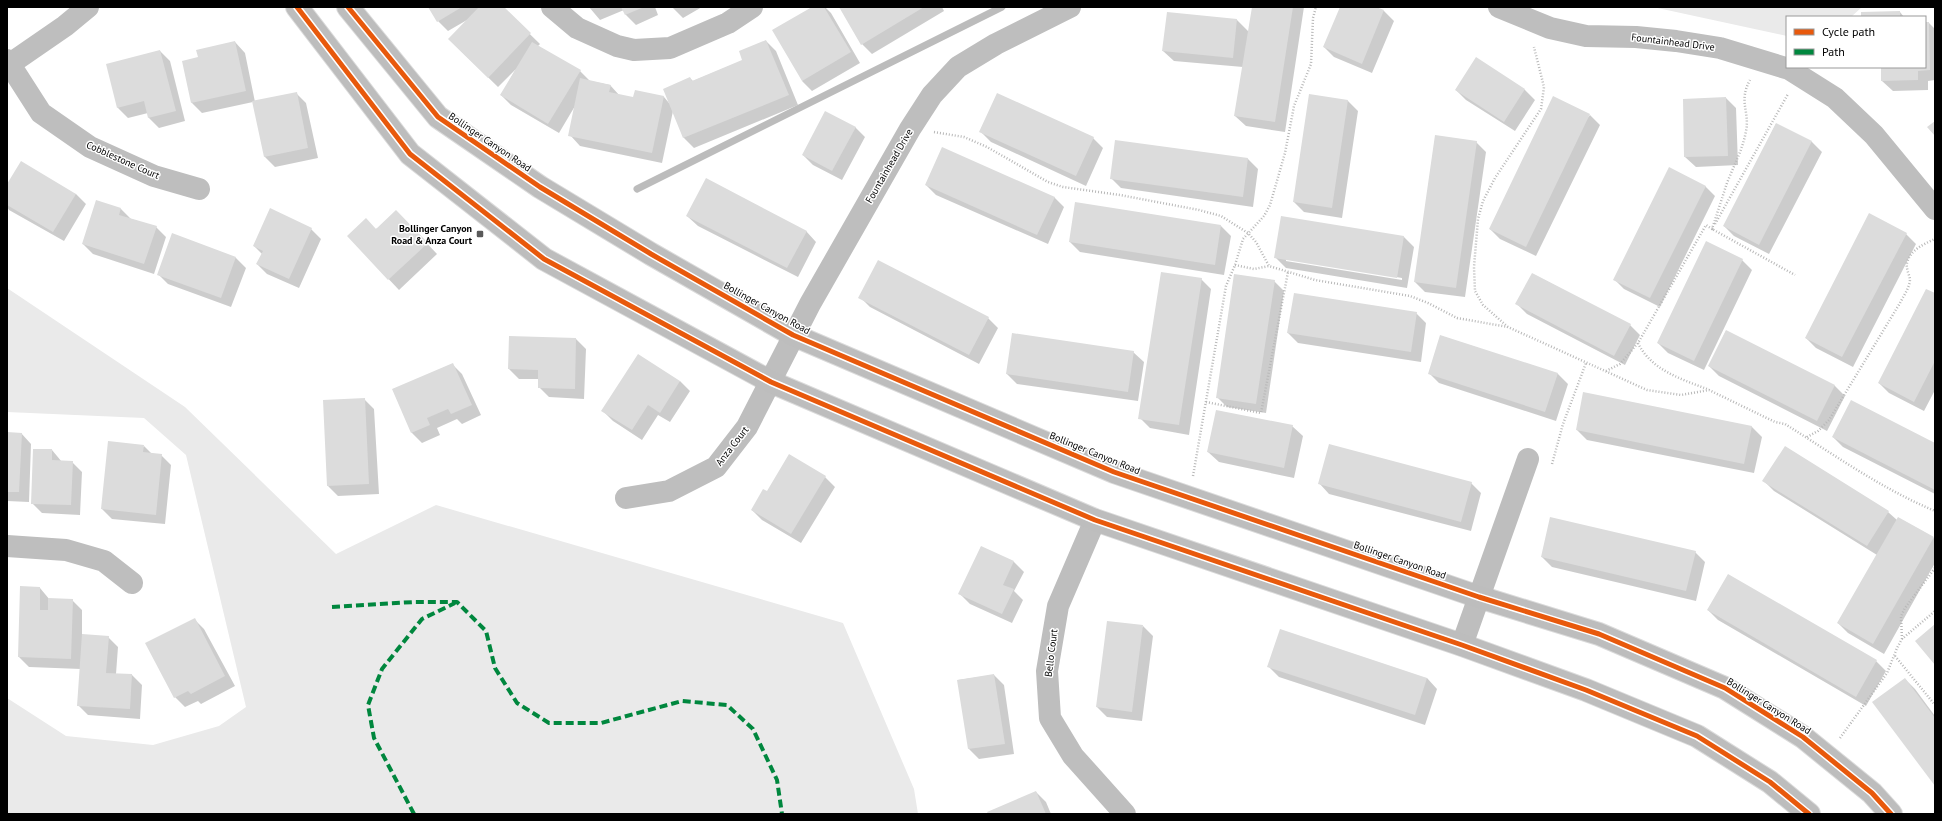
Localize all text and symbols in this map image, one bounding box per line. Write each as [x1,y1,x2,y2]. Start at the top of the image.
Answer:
legend [1786,16,1926,68]
text: Cycle path [1822,24,1875,39]
street label: Fountainhead Drive [1631,30,1715,54]
text: Path [1822,44,1845,59]
street label: Bollinger Canyon Road [446,110,534,174]
street label: Fountainhead Drive [862,126,916,206]
street label: Cobblestone Court [84,138,162,182]
place label: Bollinger Canyon Road & Anza Court [391,222,473,247]
marker: Bollinger Canyon Road & Anza Court [475,229,485,239]
street label: Bollinger Canyon Road [721,279,813,337]
street label: Anza Court [713,423,752,468]
street label: Bollinger Canyon Road [1048,429,1142,477]
street label: Bollinger Canyon Road [1352,538,1448,582]
street label: Bello Court [1042,628,1060,678]
street label: Bollinger Canyon Road [1724,675,1814,737]

